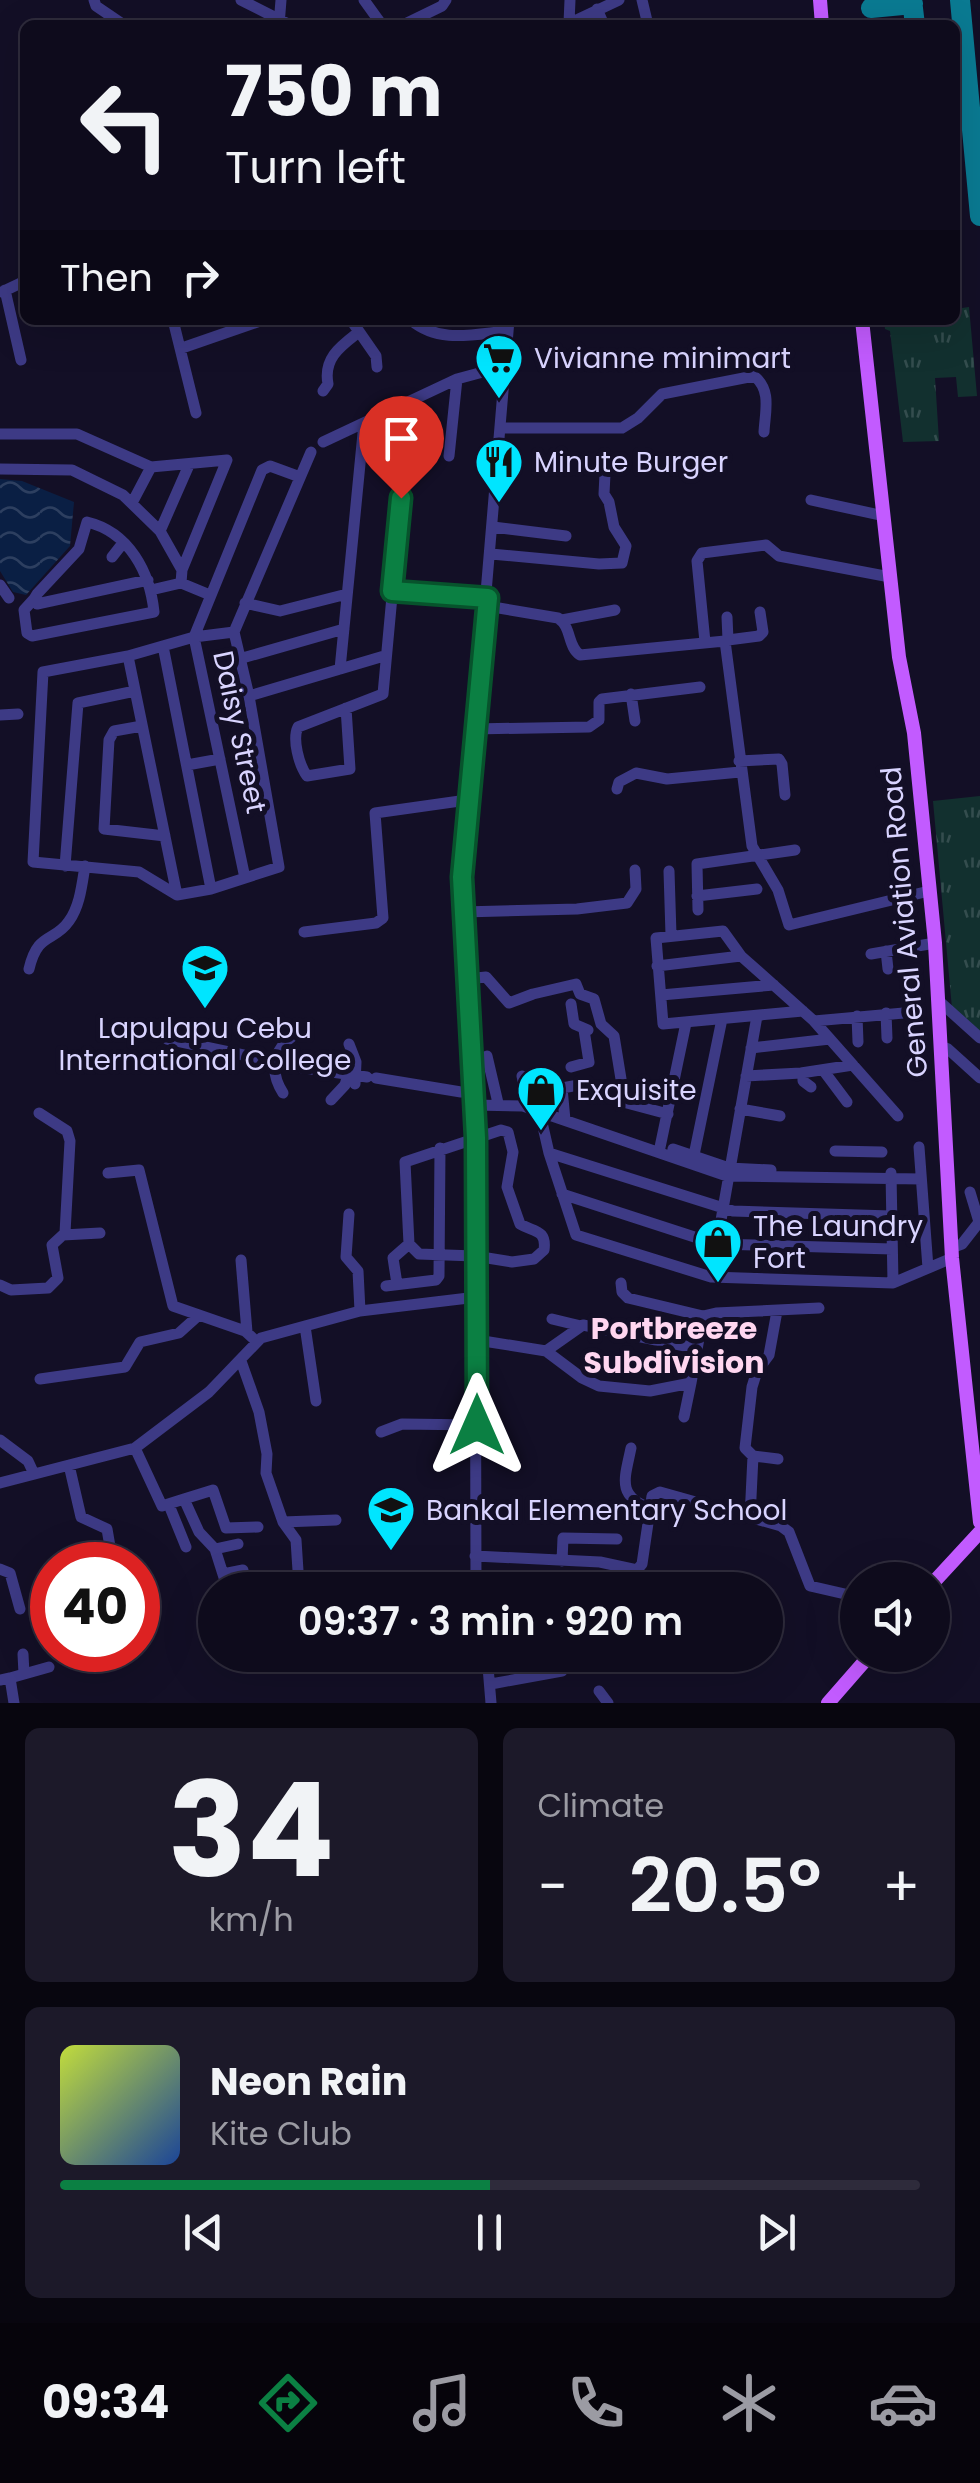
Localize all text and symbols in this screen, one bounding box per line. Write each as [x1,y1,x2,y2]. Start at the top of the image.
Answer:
text: 750 m [225,42,443,141]
icon: left [60,60,190,190]
text: Turn left [225,136,406,199]
icon: right [173,250,228,305]
text: Then [60,251,153,304]
supermarket icon: Vivianne minimart [473,332,525,400]
place label: Vivianne minimart [534,339,791,378]
pin [359,396,444,499]
icon: arrive [374,411,429,466]
restaurant icon: Minute Burger [473,436,525,504]
place label: Minute Burger [534,443,728,482]
street label: Daisy Street [203,647,276,817]
street label: General Aviation Road [871,765,938,1079]
school or university icon: Lapulapu Cebu International College [179,942,231,1010]
place label: Lapulapu Cebu International College [59,1009,351,1080]
shop icon: Exquisite [515,1064,567,1132]
place label: Exquisite [576,1071,697,1110]
place label: The Laundry Fort [753,1207,923,1278]
shop icon: The Laundry Fort [692,1216,744,1284]
district label: Portbreeze Subdivision [584,1307,764,1384]
position arrow [425,1373,529,1477]
school or university icon: Bankal Elementary School [365,1484,417,1552]
place label: Bankal Elementary School [426,1491,787,1530]
speed limit sign: 40 [30,1542,160,1672]
map controls [840,1562,950,1672]
button: sound [840,1562,950,1672]
text: 09:37 · 3 min · 920 m [298,1595,683,1648]
text: 34 [168,1739,335,1922]
text: Climate [538,1783,664,1828]
text: 20.5° [629,1833,821,1938]
text: − [538,1848,568,1925]
text: + [882,1848,920,1925]
text: km/h [209,1897,294,1942]
text: Neon Rain [210,2055,407,2108]
text: Kite Club [210,2111,352,2156]
icon: previous [176,2205,231,2260]
icon: pause [462,2205,517,2260]
icon: next [749,2205,804,2260]
icon: directions [253,2368,323,2438]
icon: music [407,2368,477,2438]
icon: phone [561,2368,631,2438]
icon: climate [714,2368,784,2438]
icon: car [868,2368,938,2438]
text: 09:34 [42,2371,169,2434]

